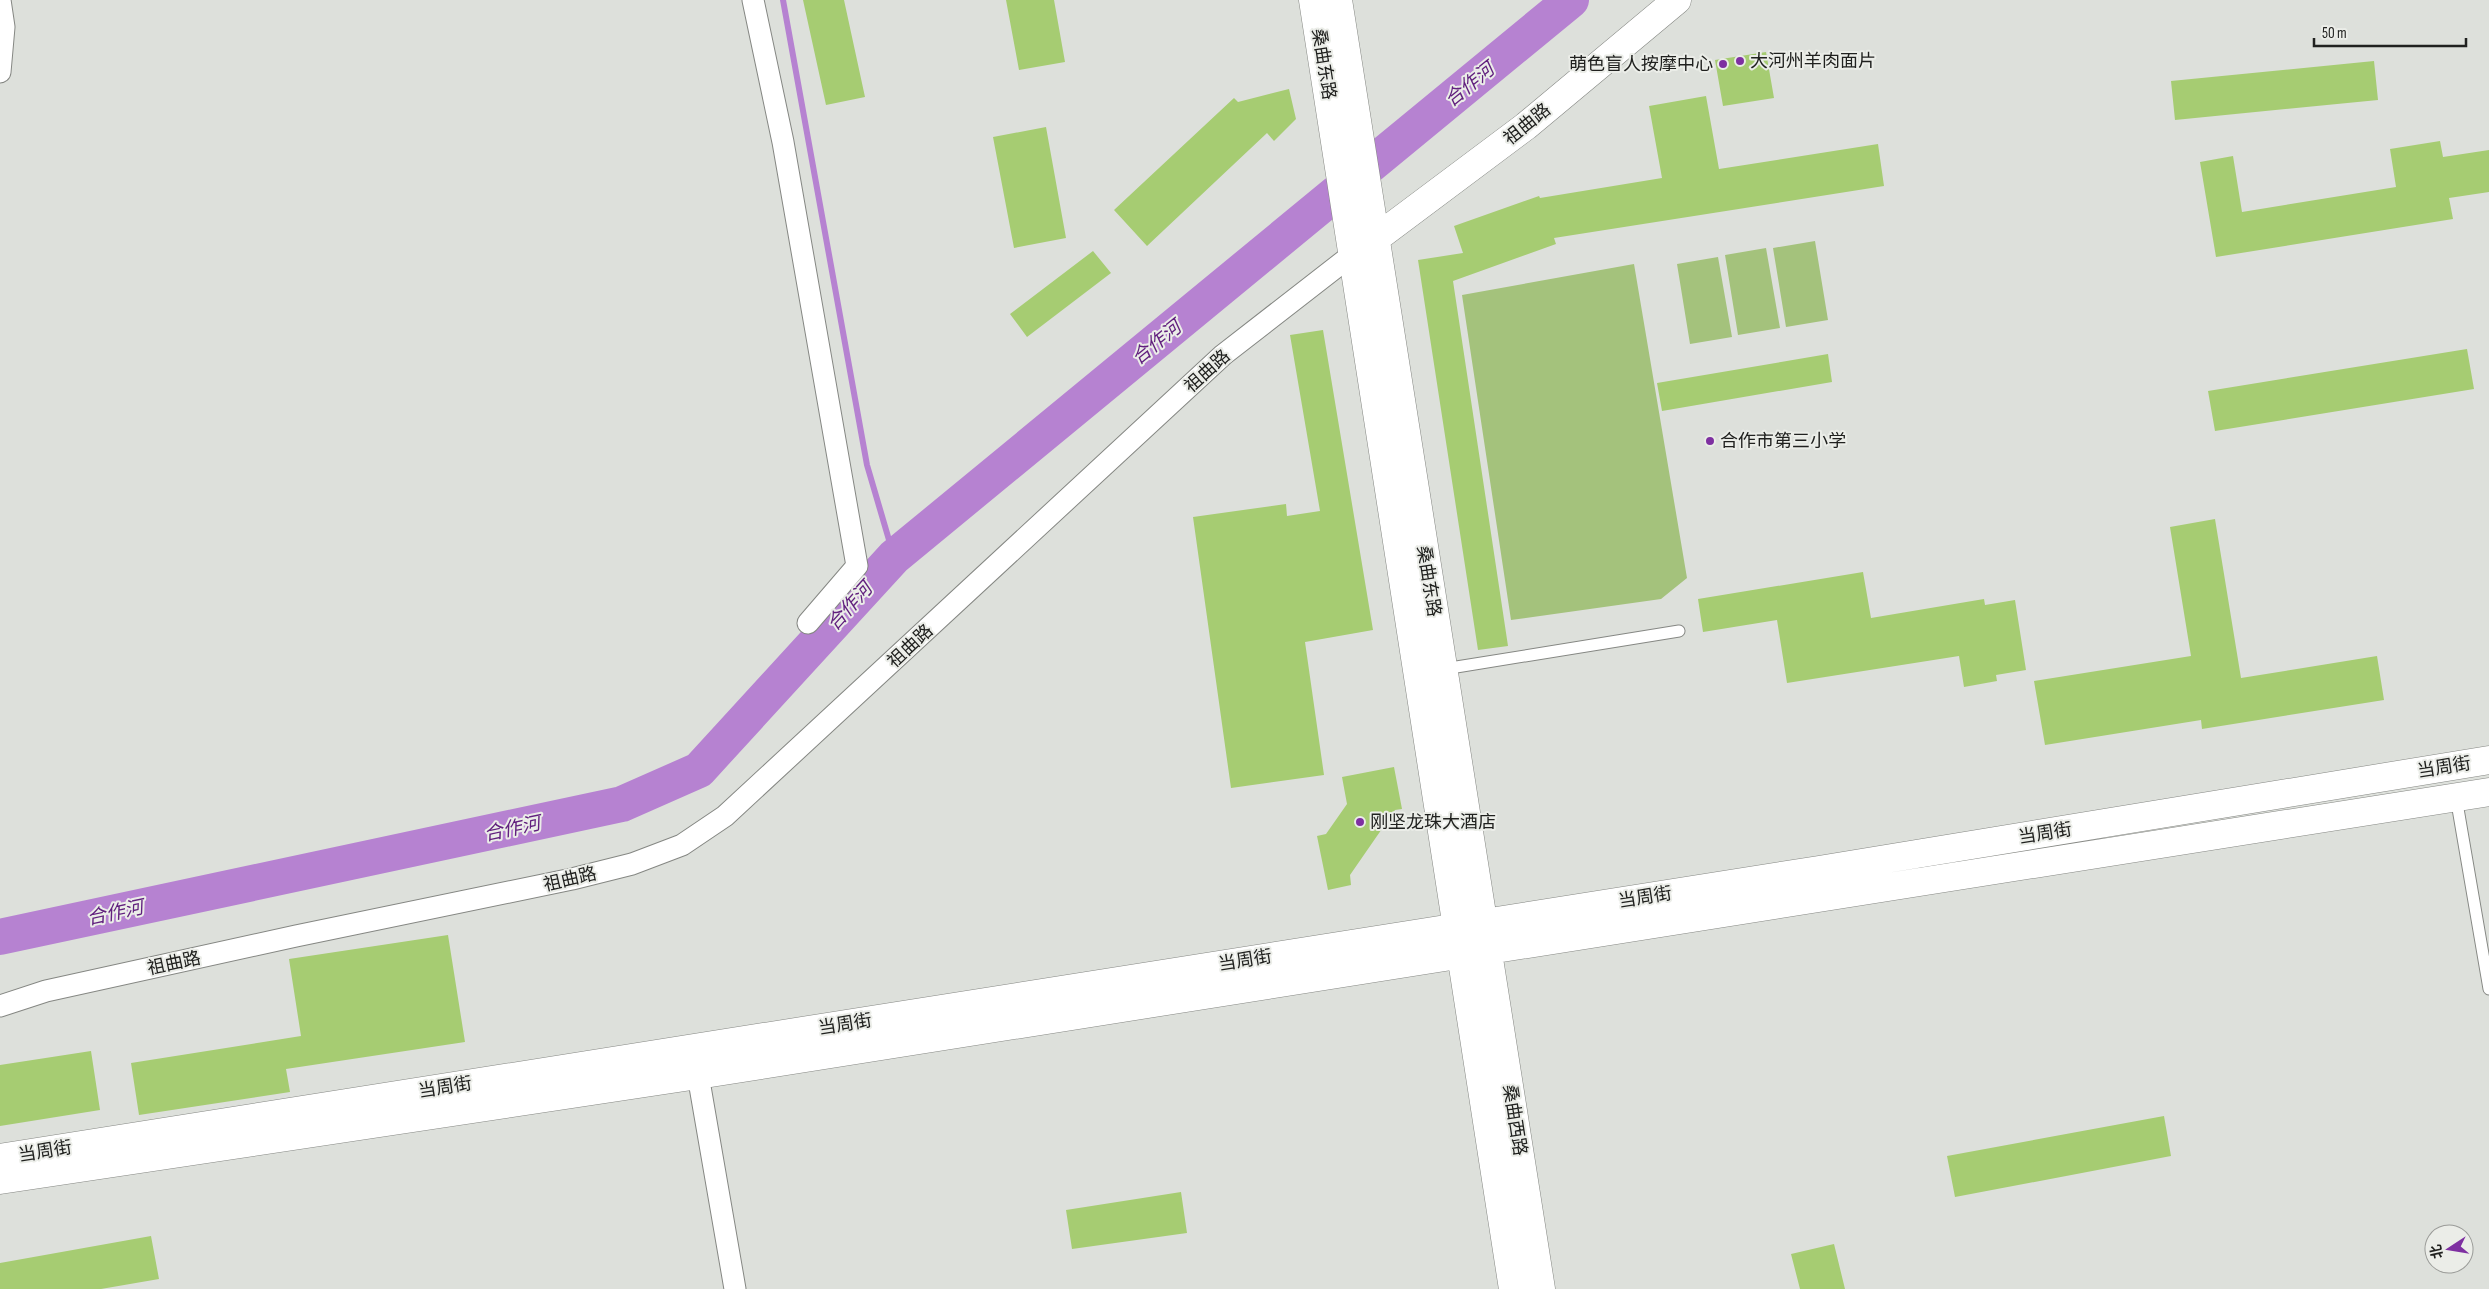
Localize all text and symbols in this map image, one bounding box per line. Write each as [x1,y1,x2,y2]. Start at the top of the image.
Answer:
scale bar [2314,15,2466,47]
text: 50 m [2322,24,2347,43]
street label: 桑曲东路 [1308,27,1340,101]
place label: 大河州羊肉面片 [1750,51,1876,72]
place label: 萌色盲人按摩中心 [1569,54,1713,75]
marker: 大河州羊肉面片 [1734,55,1746,67]
water label: 合作河 [1441,56,1502,112]
marker: 萌色盲人按摩中心 [1717,58,1729,70]
street label: 祖曲路 [1500,99,1555,150]
water label: 合作河 [1128,314,1189,370]
street label: 祖曲路 [1180,346,1234,397]
place label: 合作市第三小学 [1720,431,1846,452]
marker: 合作市第三小学 [1704,435,1716,447]
street label: 桑曲东路 [1413,544,1445,618]
water label: 合作河 [822,575,880,636]
street label: 祖曲路 [883,620,937,672]
street label: 当周街 [2416,753,2472,782]
water label: 合作河 [482,811,546,847]
place label: 刚坚龙珠大酒店 [1370,812,1496,833]
marker: 刚坚龙珠大酒店 [1354,816,1366,828]
street label: 当周街 [2017,819,2073,848]
street label: 祖曲路 [541,863,599,896]
street label: 当周街 [1617,883,1673,912]
water label: 合作河 [85,895,149,931]
street label: 当周街 [1217,946,1273,975]
street label: 祖曲路 [146,948,203,979]
street label: 当周街 [817,1010,873,1039]
street label: 当周街 [417,1073,473,1102]
street label: 桑曲西路 [1499,1083,1531,1157]
street label: 当周街 [17,1137,73,1166]
north arrow [2424,1224,2474,1274]
text: 北 [2427,1243,2447,1260]

